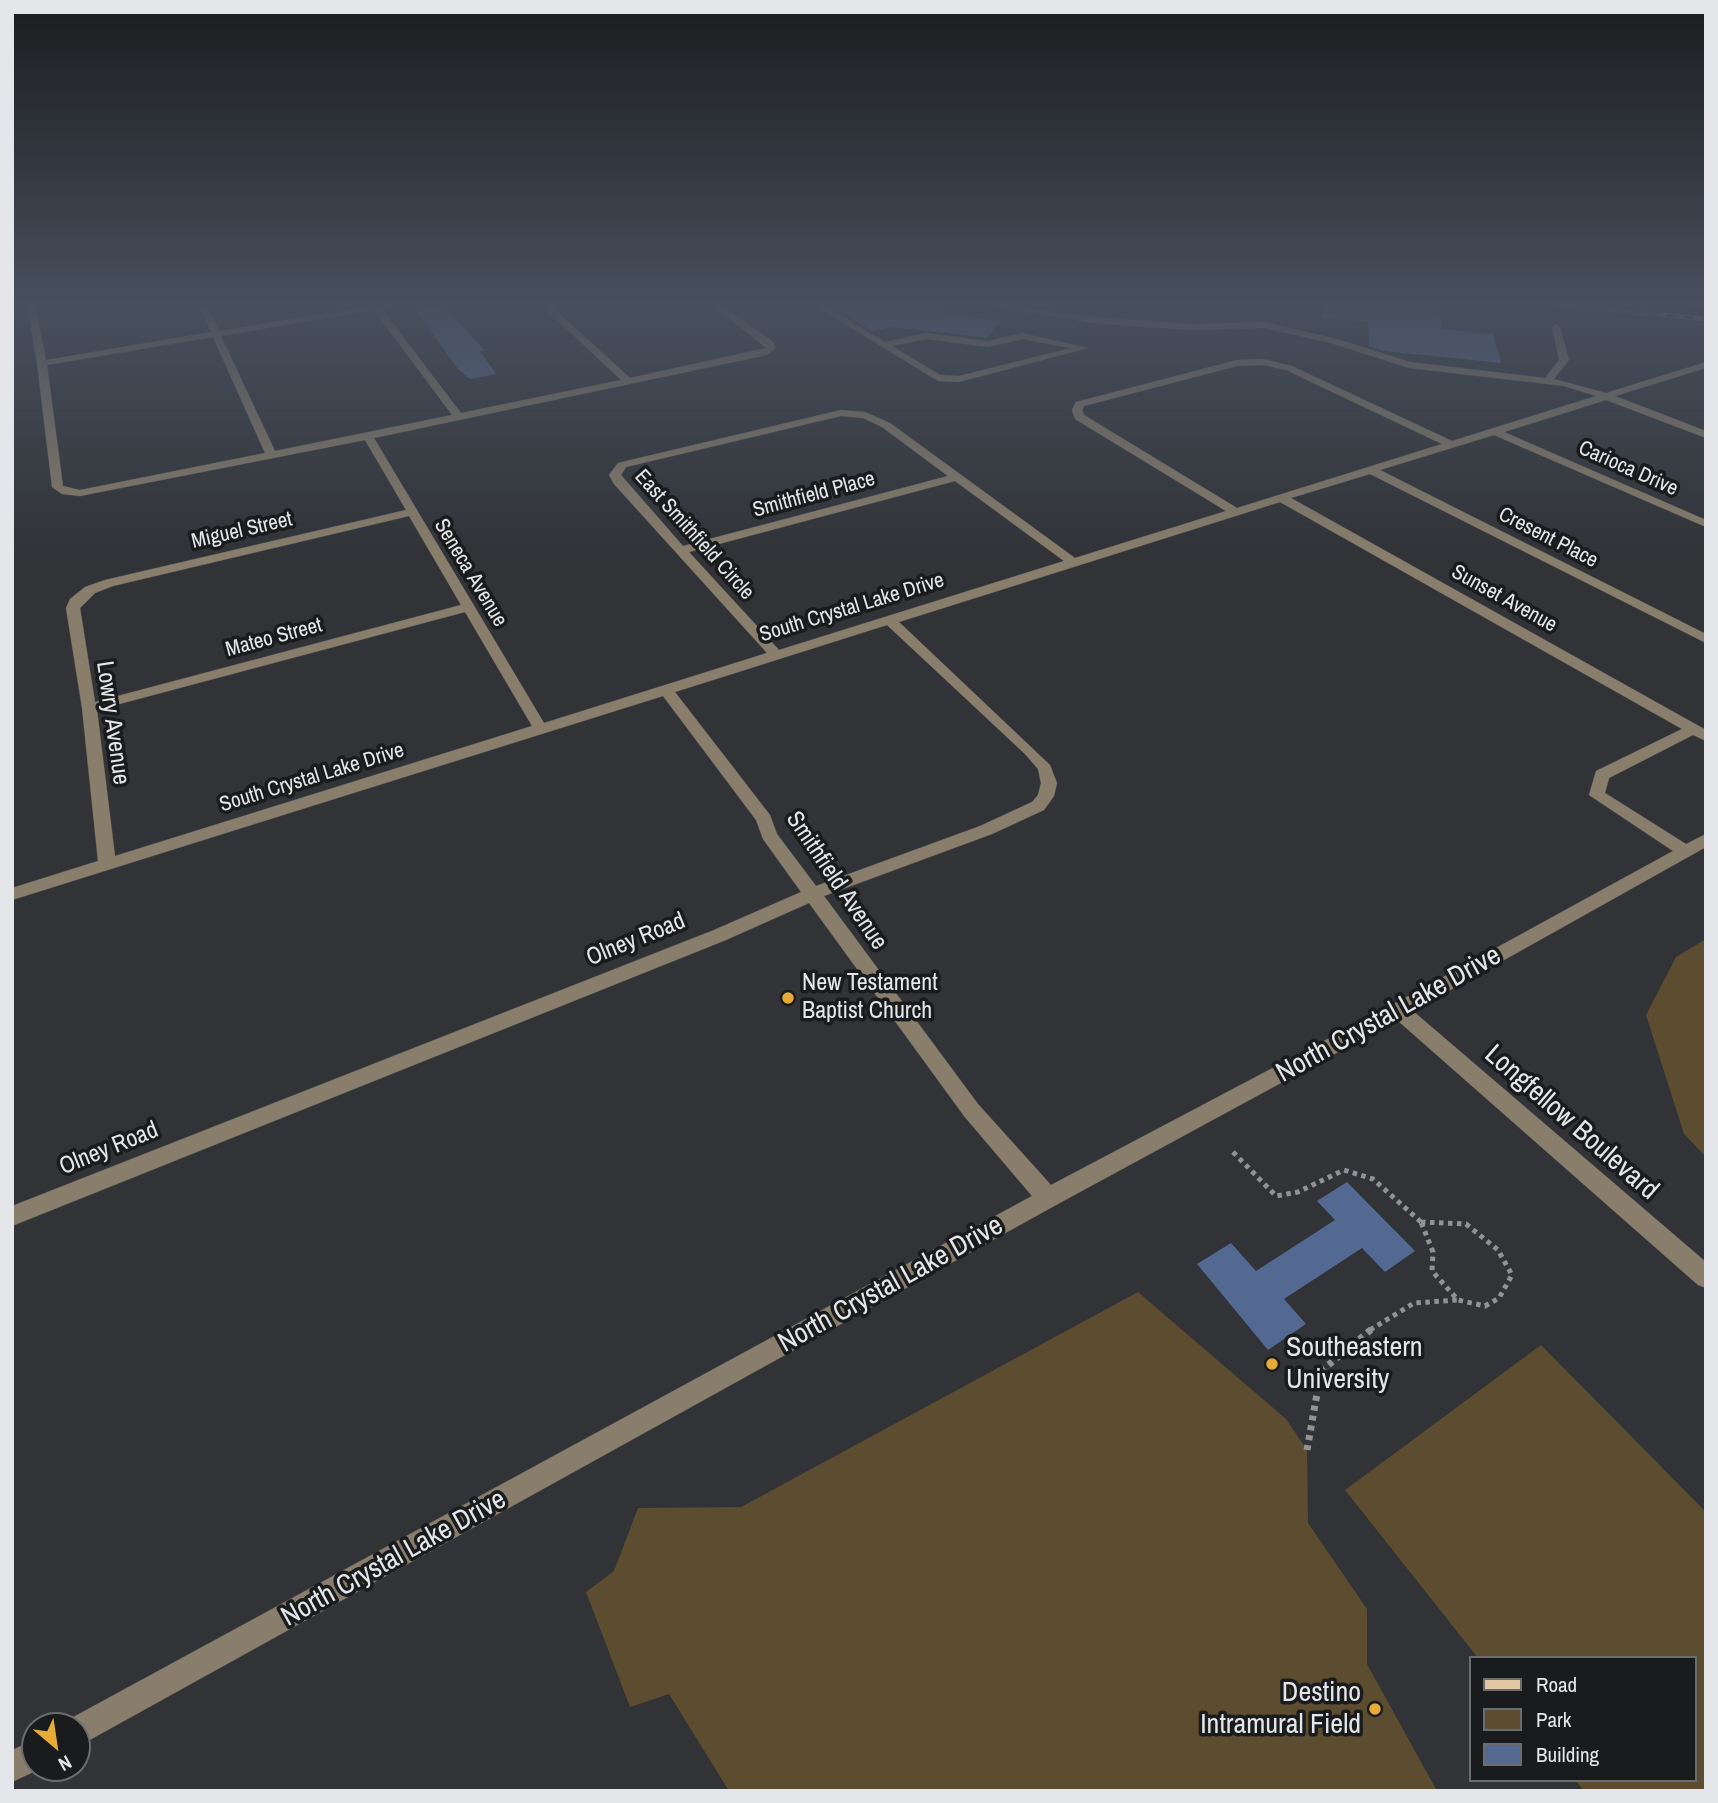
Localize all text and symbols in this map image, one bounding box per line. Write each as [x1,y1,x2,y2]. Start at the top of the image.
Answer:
street label: Carioca Drive [1574,436,1682,502]
street label: East Smithfield Circle [629,465,759,605]
street label: Smithfield Place [750,467,878,523]
street label: Cresent Place [1494,502,1602,574]
street label: Miguel Street [189,507,295,555]
street label: Seneca Avenue [428,515,512,631]
street label: Sunset Avenue [1447,560,1561,638]
street label: South Crystal Lake Drive [757,568,947,648]
street label: Mateo Street [223,613,325,663]
street label: Lowry Avenue [89,659,135,787]
street label: South Crystal Lake Drive [217,738,407,818]
street label: Smithfield Avenue [779,806,893,956]
street label: Olney Road [582,907,690,973]
street label: North Crystal Lake Drive [1271,939,1507,1091]
place label: New Testament Baptist Church [802,970,938,1026]
marker: New Testament Baptist Church [780,990,796,1006]
street label: Longfellow Boulevard [1477,1038,1665,1208]
street label: Olney Road [55,1116,163,1182]
street label: North Crystal Lake Drive [773,1209,1009,1361]
place label: Southeastern University [1286,1331,1423,1397]
marker: Southeastern University [1264,1356,1280,1372]
street label: North Crystal Lake Drive [276,1483,512,1635]
legend [1470,1656,1697,1782]
text: Road [1536,1670,1577,1699]
place label: Destino Intramural Field [1200,1676,1361,1742]
marker: Destino Intramural Field [1367,1701,1383,1717]
text: Park [1536,1705,1571,1734]
north arrow [21,1712,91,1782]
text: Building [1536,1740,1599,1769]
text: N [54,1750,76,1778]

